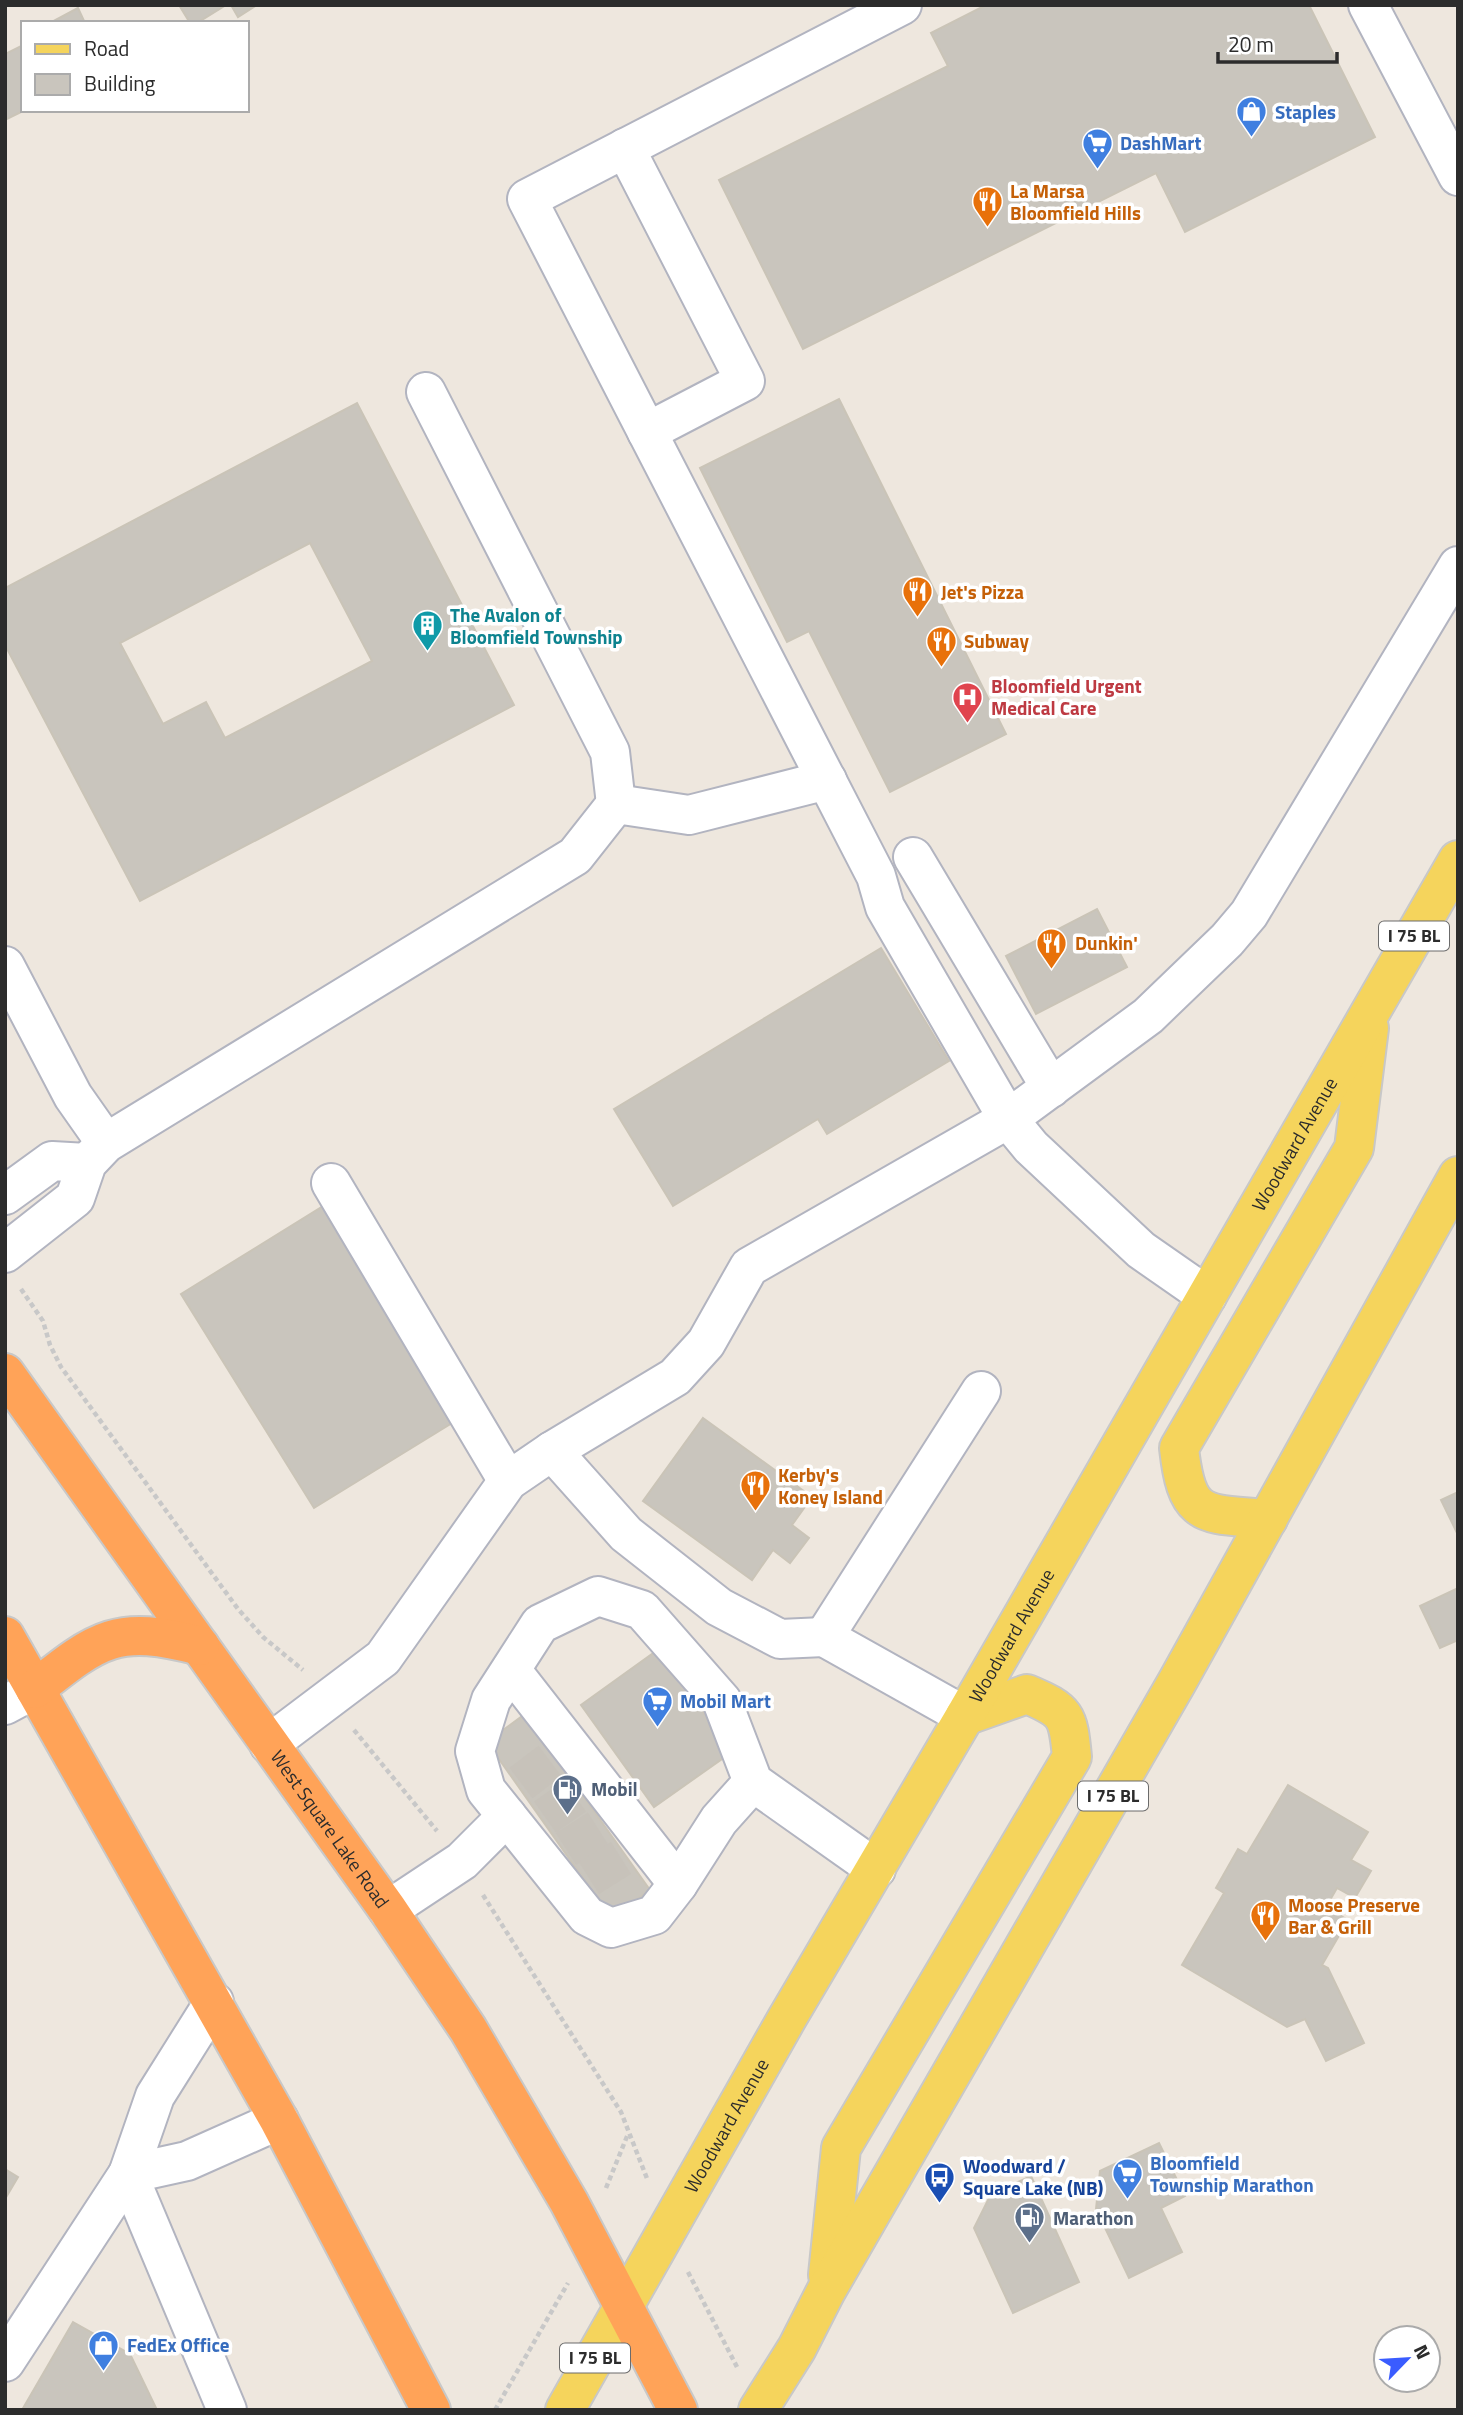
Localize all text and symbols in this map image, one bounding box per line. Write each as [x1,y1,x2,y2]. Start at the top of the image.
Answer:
legend [21,21,248,112]
scale bar [1218,21,1337,65]
text: 20 m [1228,28,1274,60]
text: Road [84,32,129,64]
text: Building [84,67,156,99]
shop icon: Staples [1235,95,1269,139]
place label: Staples [1275,97,1336,126]
supermarket icon: DashMart [1080,126,1114,170]
place label: DashMart [1120,128,1201,157]
place label: La Marsa Bloomfield Hills [1010,176,1141,227]
restaurant icon: La Marsa Bloomfield Hills [970,185,1004,229]
restaurant icon: Jet's Pizza [901,575,935,619]
place label: Jet's Pizza [941,577,1024,606]
place label: The Avalon of Bloomfield Township [450,600,623,651]
building icon: The Avalon of Bloomfield Township [410,609,444,653]
restaurant icon: Subway [924,624,958,668]
place label: Subway [964,626,1029,655]
place label: Bloomfield Urgent Medical Care [991,671,1142,722]
hospital icon: Bloomfield Urgent Medical Care [951,680,985,724]
road number: I 75 BL [1379,922,1449,951]
restaurant icon: Dunkin' [1035,926,1069,970]
place label: Dunkin' [1075,928,1138,957]
street label: Woodward Avenue [1244,1071,1344,1216]
place label: Kerby's Koney Island [778,1460,883,1511]
restaurant icon: Kerby's Koney Island [738,1469,772,1513]
street label: Woodward Avenue [961,1563,1061,1708]
supermarket icon: Mobil Mart [640,1684,674,1728]
place label: Mobil Mart [680,1686,771,1715]
street label: West Square Lake Road [264,1744,397,1914]
fuel station icon: Mobil [551,1772,585,1816]
place label: Mobil [591,1774,638,1803]
road number: I 75 BL [1078,1781,1148,1810]
place label: Moose Preserve Bar & Grill [1288,1890,1420,1941]
restaurant icon: Moose Preserve Bar & Grill [1248,1899,1282,1943]
street label: Woodward Avenue [676,2053,776,2198]
place label: Bloomfield Township Marathon [1150,2148,1314,2199]
place label: Woodward / Square Lake (NB) [963,2151,1104,2202]
supermarket icon: Bloomfield Township Marathon [1110,2157,1144,2201]
bus stop icon: Woodward / Square Lake (NB) [923,2160,957,2204]
fuel station icon: Marathon [1013,2201,1047,2245]
place label: Marathon [1053,2203,1134,2232]
north arrow [1372,2324,1442,2394]
shop icon: FedEx Office [87,2328,121,2372]
place label: FedEx Office [127,2330,230,2359]
text: N [1407,2340,1439,2364]
road number: I 75 BL [560,2344,630,2372]

